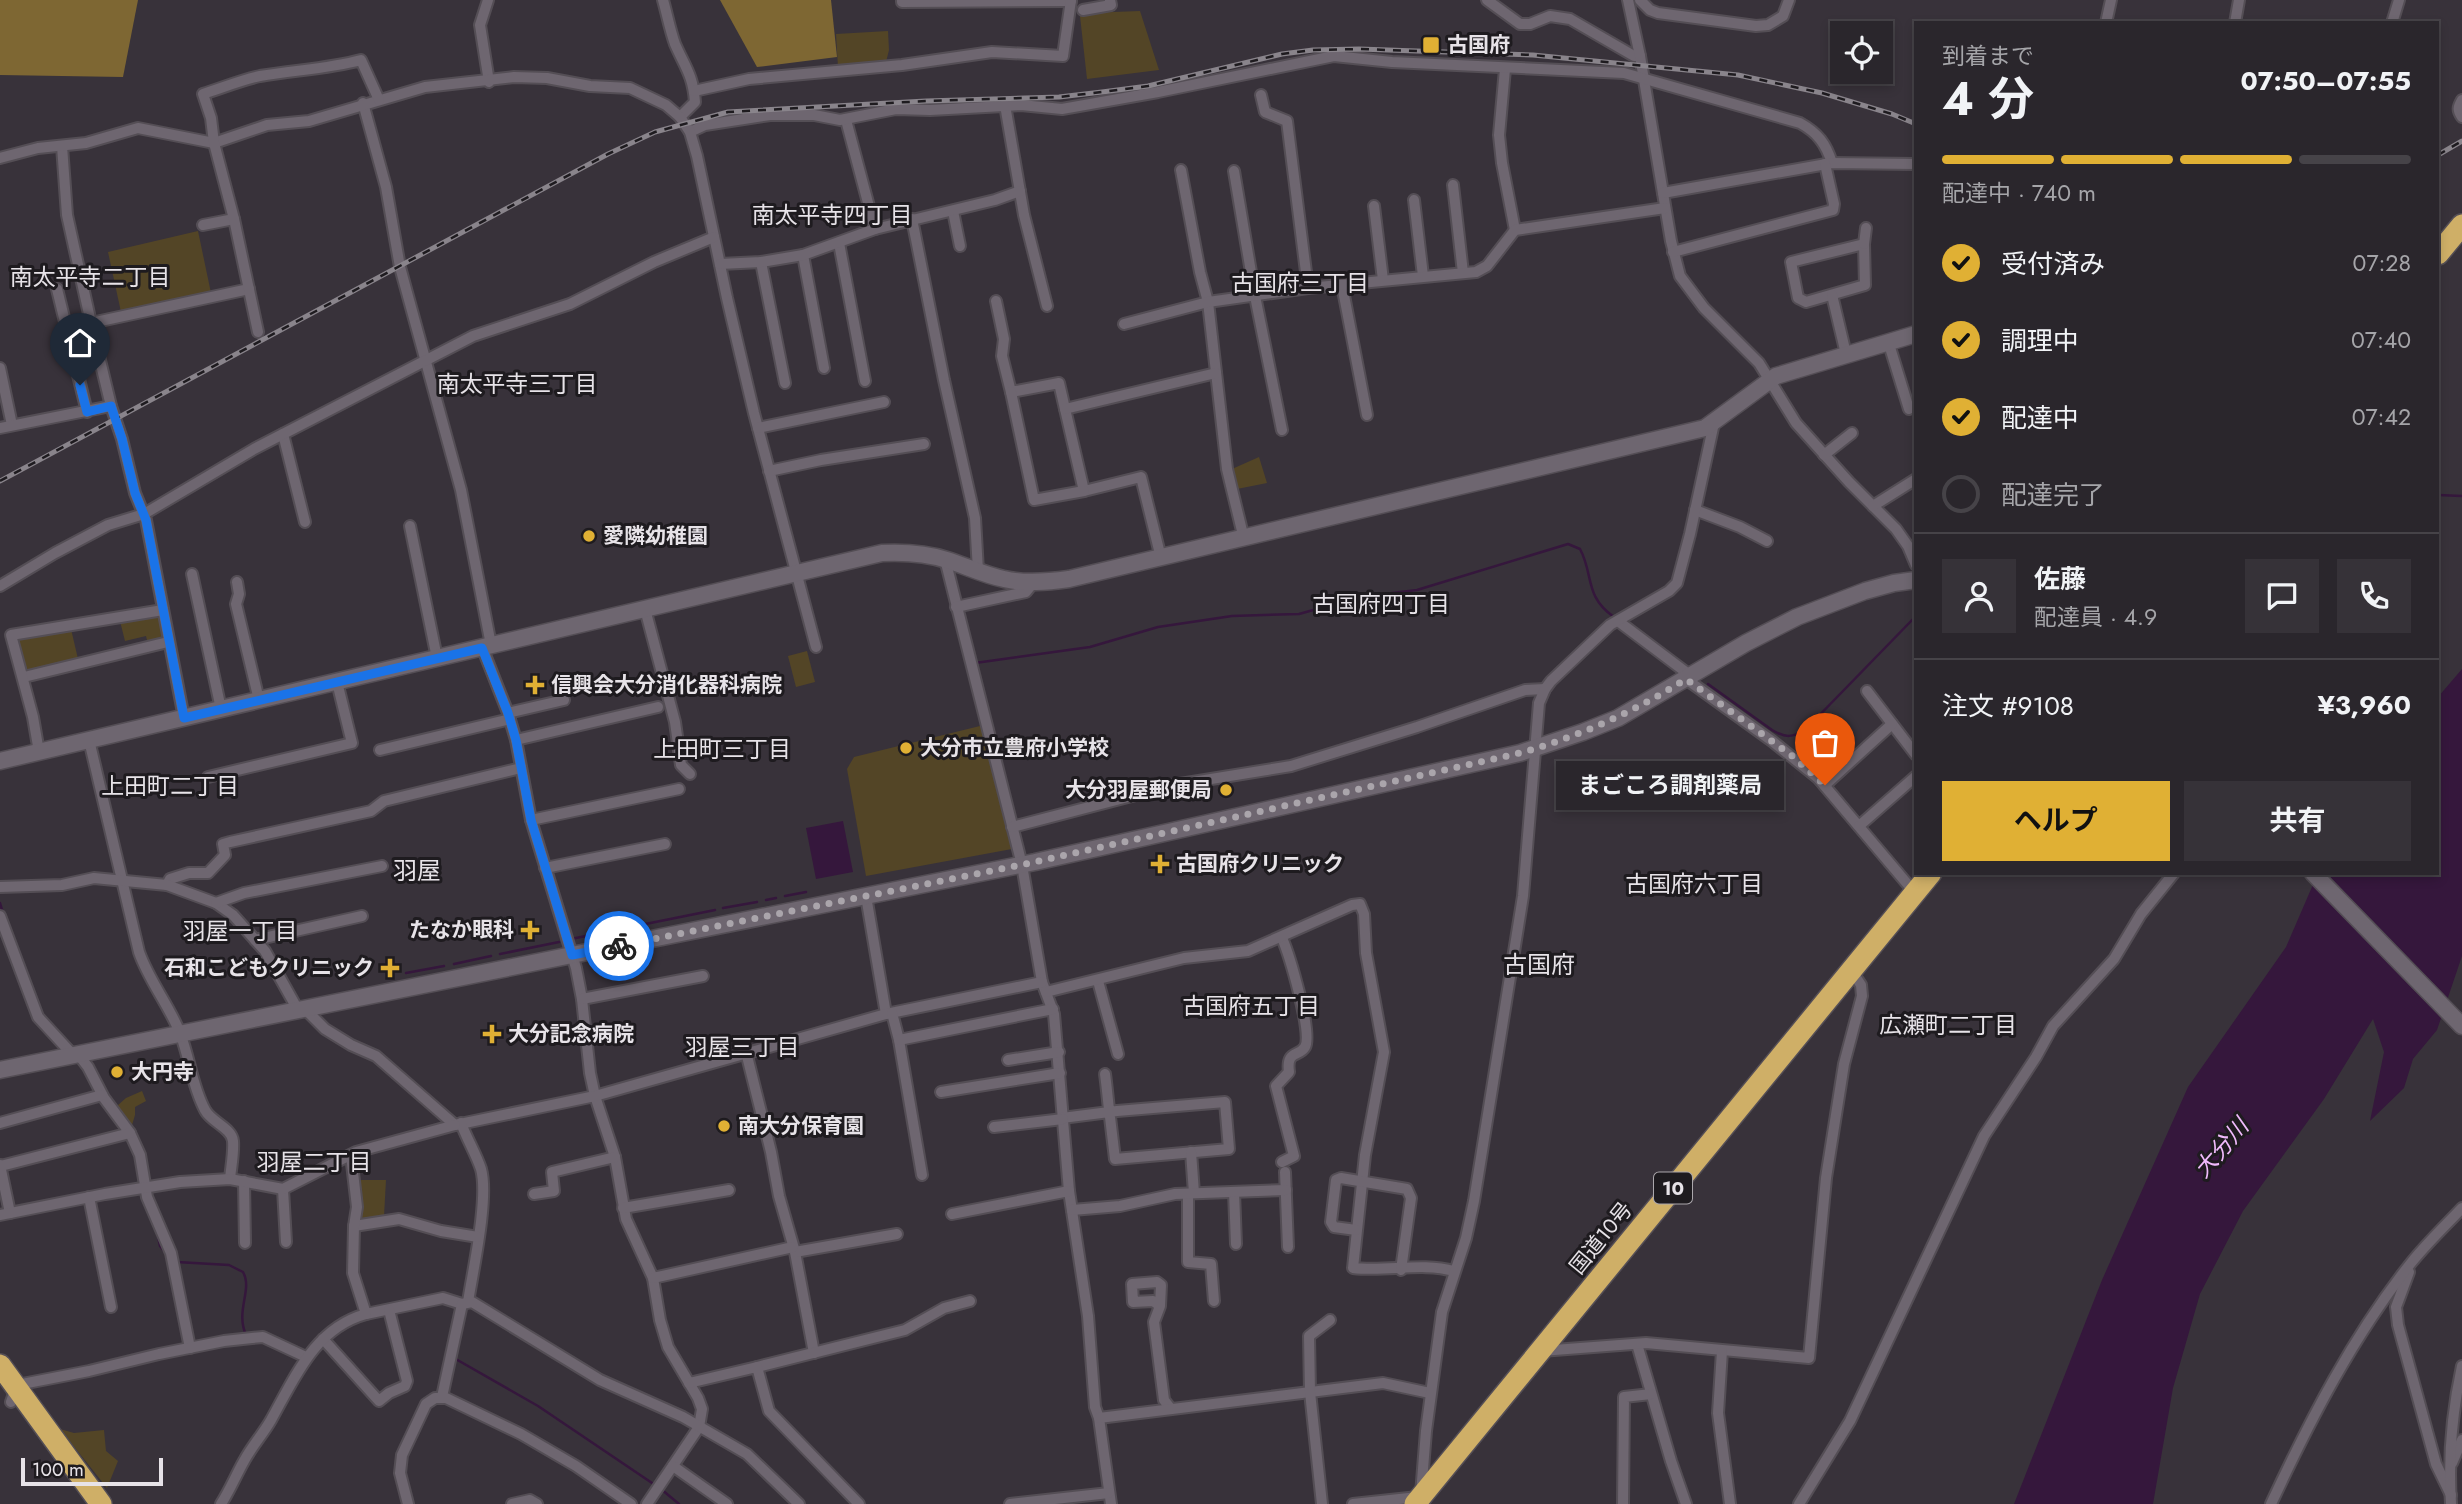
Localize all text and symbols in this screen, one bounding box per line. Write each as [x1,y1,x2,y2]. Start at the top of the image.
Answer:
map controls [1830,21,1893,84]
button: locate [1830,21,1893,84]
place label: 古国府 [1447,30,1510,60]
marker: 古国府 [1421,35,1441,55]
text: 到着まで [1942,39,2034,73]
text: 07:50–07:55 [2241,62,2411,100]
text: 4 分 [1942,66,2034,132]
text: 配達中 · 740 m [1942,176,2096,210]
district label: 南太平寺四丁目 [752,198,913,232]
icon: check [1942,244,1980,282]
text: 受付済み [2001,245,2105,283]
text: 07:28 [2353,246,2411,280]
district label: 南太平寺二丁目 [10,260,171,294]
district label: 古国府三丁目 [1231,266,1369,300]
pin [50,313,110,385]
icon: check [1942,321,1980,359]
text: 調理中 [2001,322,2079,360]
text: 07:40 [2351,323,2411,357]
icon: home [61,324,99,362]
district label: 南太平寺三丁目 [437,367,598,401]
icon: check [1942,398,1980,436]
text: 配達中 [2001,399,2079,437]
text: 07:42 [2352,400,2411,434]
text: 配達完了 [2001,476,2105,514]
place label: 愛隣幼稚園 [603,521,708,551]
marker: 愛隣幼稚園 [581,528,597,544]
button: person [1942,559,2016,633]
button: chat [2245,559,2319,633]
button: phone [2337,559,2411,633]
text: 佐藤 [2034,560,2086,598]
district label: 古国府四丁目 [1312,587,1450,621]
text: 配達員 · 4.9 [2034,600,2157,634]
place label: 信興会大分消化器科病院 [551,670,782,700]
marker: 信興会大分消化器科病院 [525,675,545,695]
text: ¥3,960 [2317,686,2411,724]
text: 注文 #9108 [1942,687,2074,725]
pin [1795,713,1855,785]
icon: bag [1806,724,1844,762]
district label: 上田町三丁目 [653,732,791,766]
place label: 大分市立豊府小学校 [920,733,1109,763]
marker: 大分市立豊府小学校 [898,740,914,756]
callout: まごころ調剤薬局 [1556,760,1783,810]
text: まごころ調剤薬局 [1578,768,1762,802]
district label: 上田町二丁目 [101,769,239,803]
place label: 大分羽屋郵便局 [1065,775,1212,805]
button: ヘルプ [1942,781,2170,861]
button: 共有 [2184,781,2411,861]
marker: 大分羽屋郵便局 [1218,782,1234,798]
place label: 古国府クリニック [1176,849,1344,879]
district label: 羽屋 [393,853,441,888]
marker: 古国府クリニック [1150,854,1170,874]
district label: 古国府六丁目 [1625,867,1763,901]
courier [584,911,654,981]
district label: 羽屋一丁目 [183,914,298,948]
place label: たなか眼科 [409,915,514,945]
marker: たなか眼科 [520,920,540,940]
icon: bike [600,927,638,965]
district label: 古国府 [1503,947,1575,982]
place label: 石和こどもクリニック [164,953,374,983]
marker: 石和こどもクリニック [380,958,400,978]
district label: 古国府五丁目 [1182,989,1320,1023]
district label: 広瀬町二丁目 [1879,1008,2017,1042]
place label: 大分記念病院 [508,1019,634,1049]
marker: 大分記念病院 [482,1024,502,1044]
district label: 羽屋三丁目 [685,1030,800,1064]
place label: 大円寺 [131,1057,194,1087]
marker: 大円寺 [109,1064,125,1080]
water label: 大分川 [2186,1109,2258,1185]
place label: 南大分保育園 [738,1111,864,1141]
marker: 南大分保育園 [716,1118,732,1134]
district label: 羽屋二丁目 [257,1145,372,1179]
road number: 10 [1654,1172,1692,1204]
street label: 国道10号 [1563,1196,1639,1280]
scale bar [21,1455,163,1487]
text: 100 m [32,1456,84,1483]

